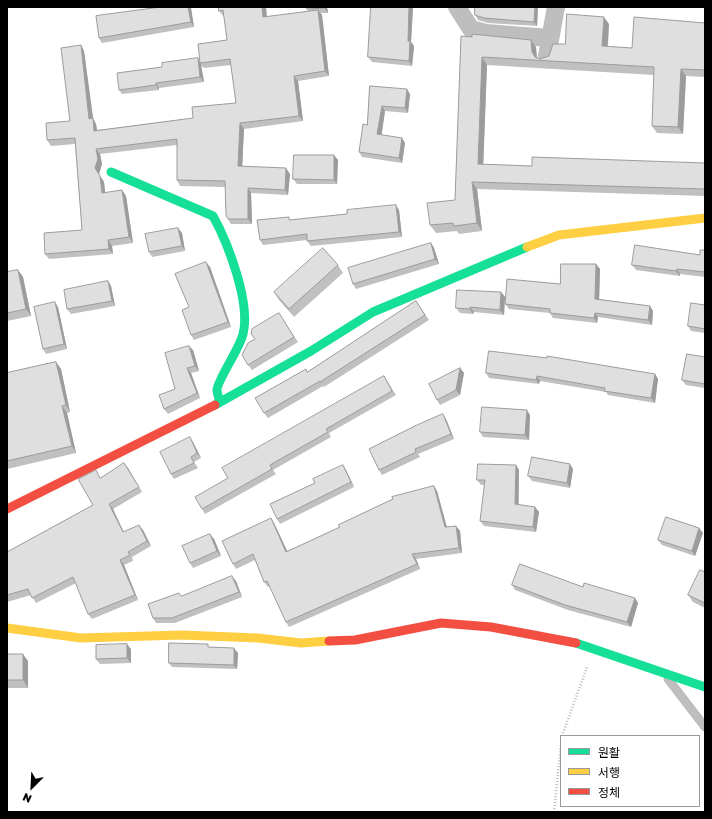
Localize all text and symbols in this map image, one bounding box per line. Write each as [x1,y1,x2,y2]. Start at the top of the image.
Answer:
legend [560,735,700,807]
text: 원활 [598,745,620,760]
text: 서행 [598,765,620,780]
north arrow [12,767,52,807]
text: 정체 [598,785,620,800]
text: N [20,791,33,806]

